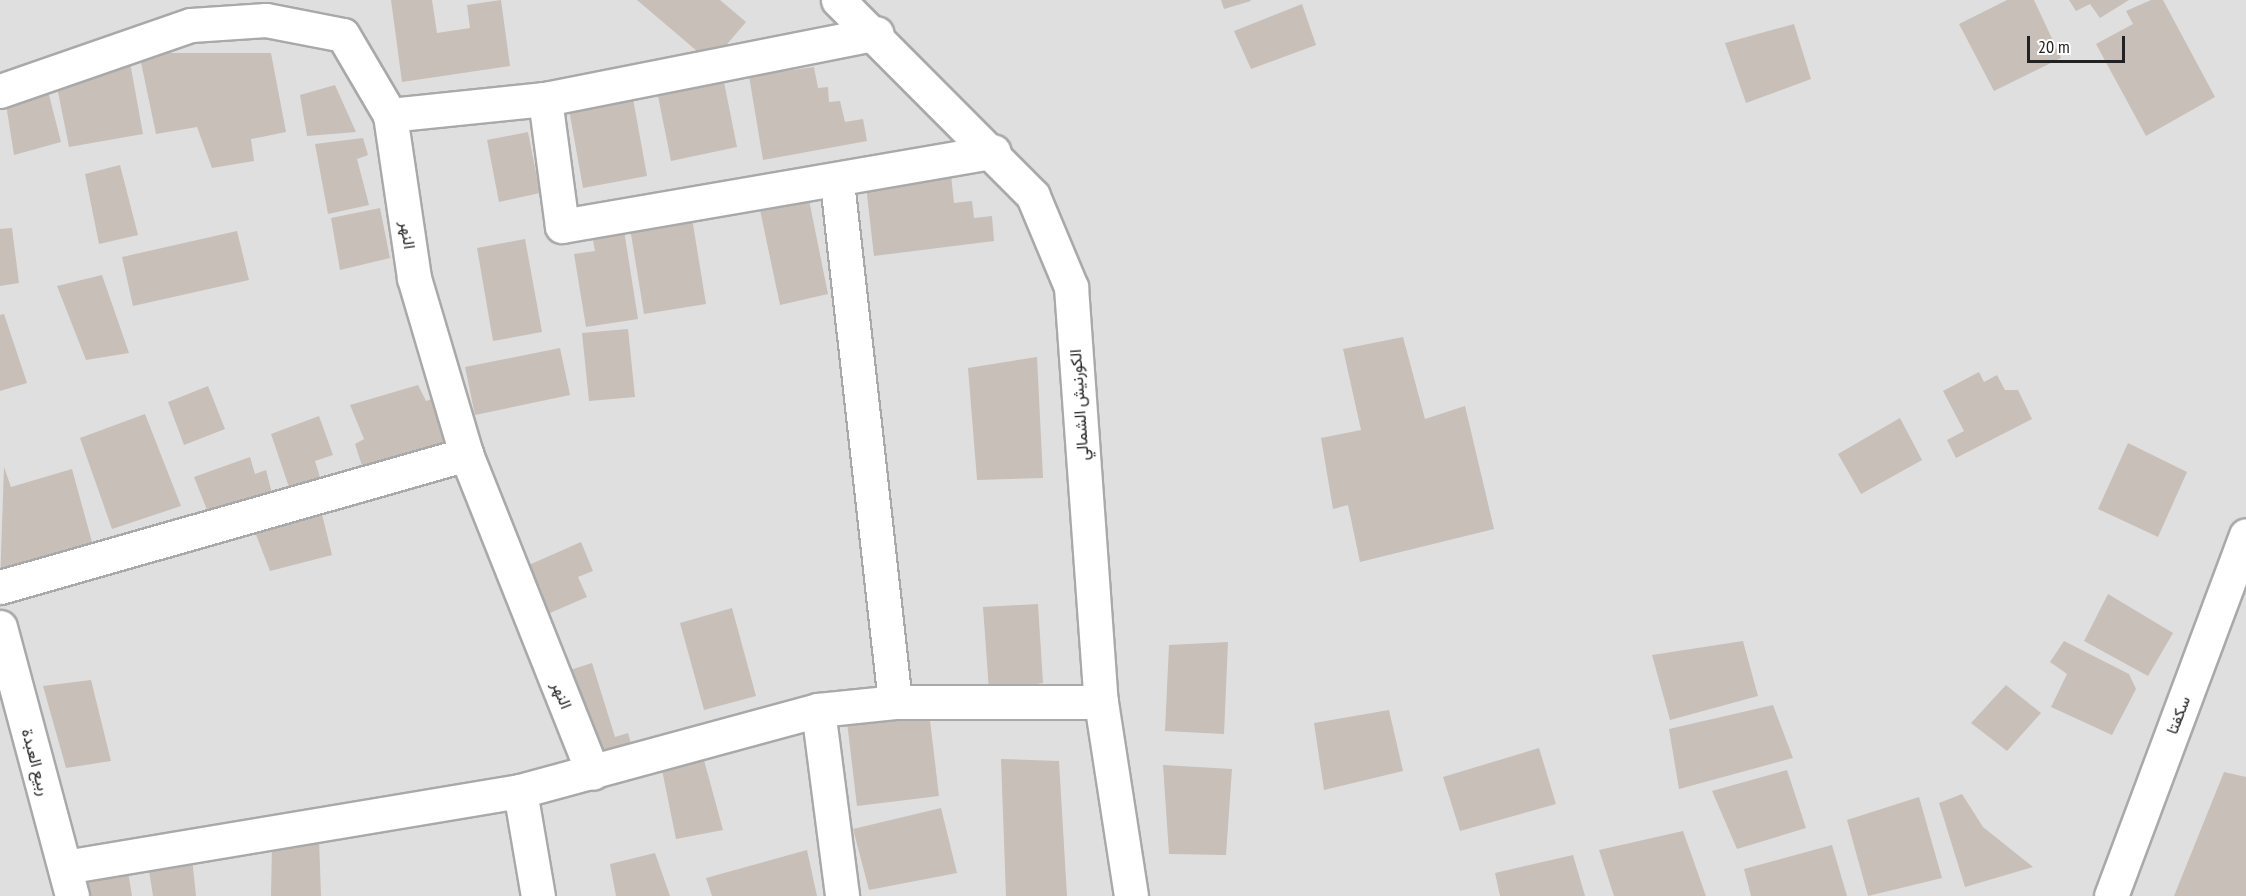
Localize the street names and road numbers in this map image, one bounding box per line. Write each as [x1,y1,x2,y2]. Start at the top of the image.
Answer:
street label: النهر [397,220,419,250]
street label: الكورنيش الشمالي [1066,349,1092,461]
street label: النهر [548,678,576,712]
street label: سكفتا [2162,693,2194,737]
street label: ربيع العبدة [18,726,54,798]

